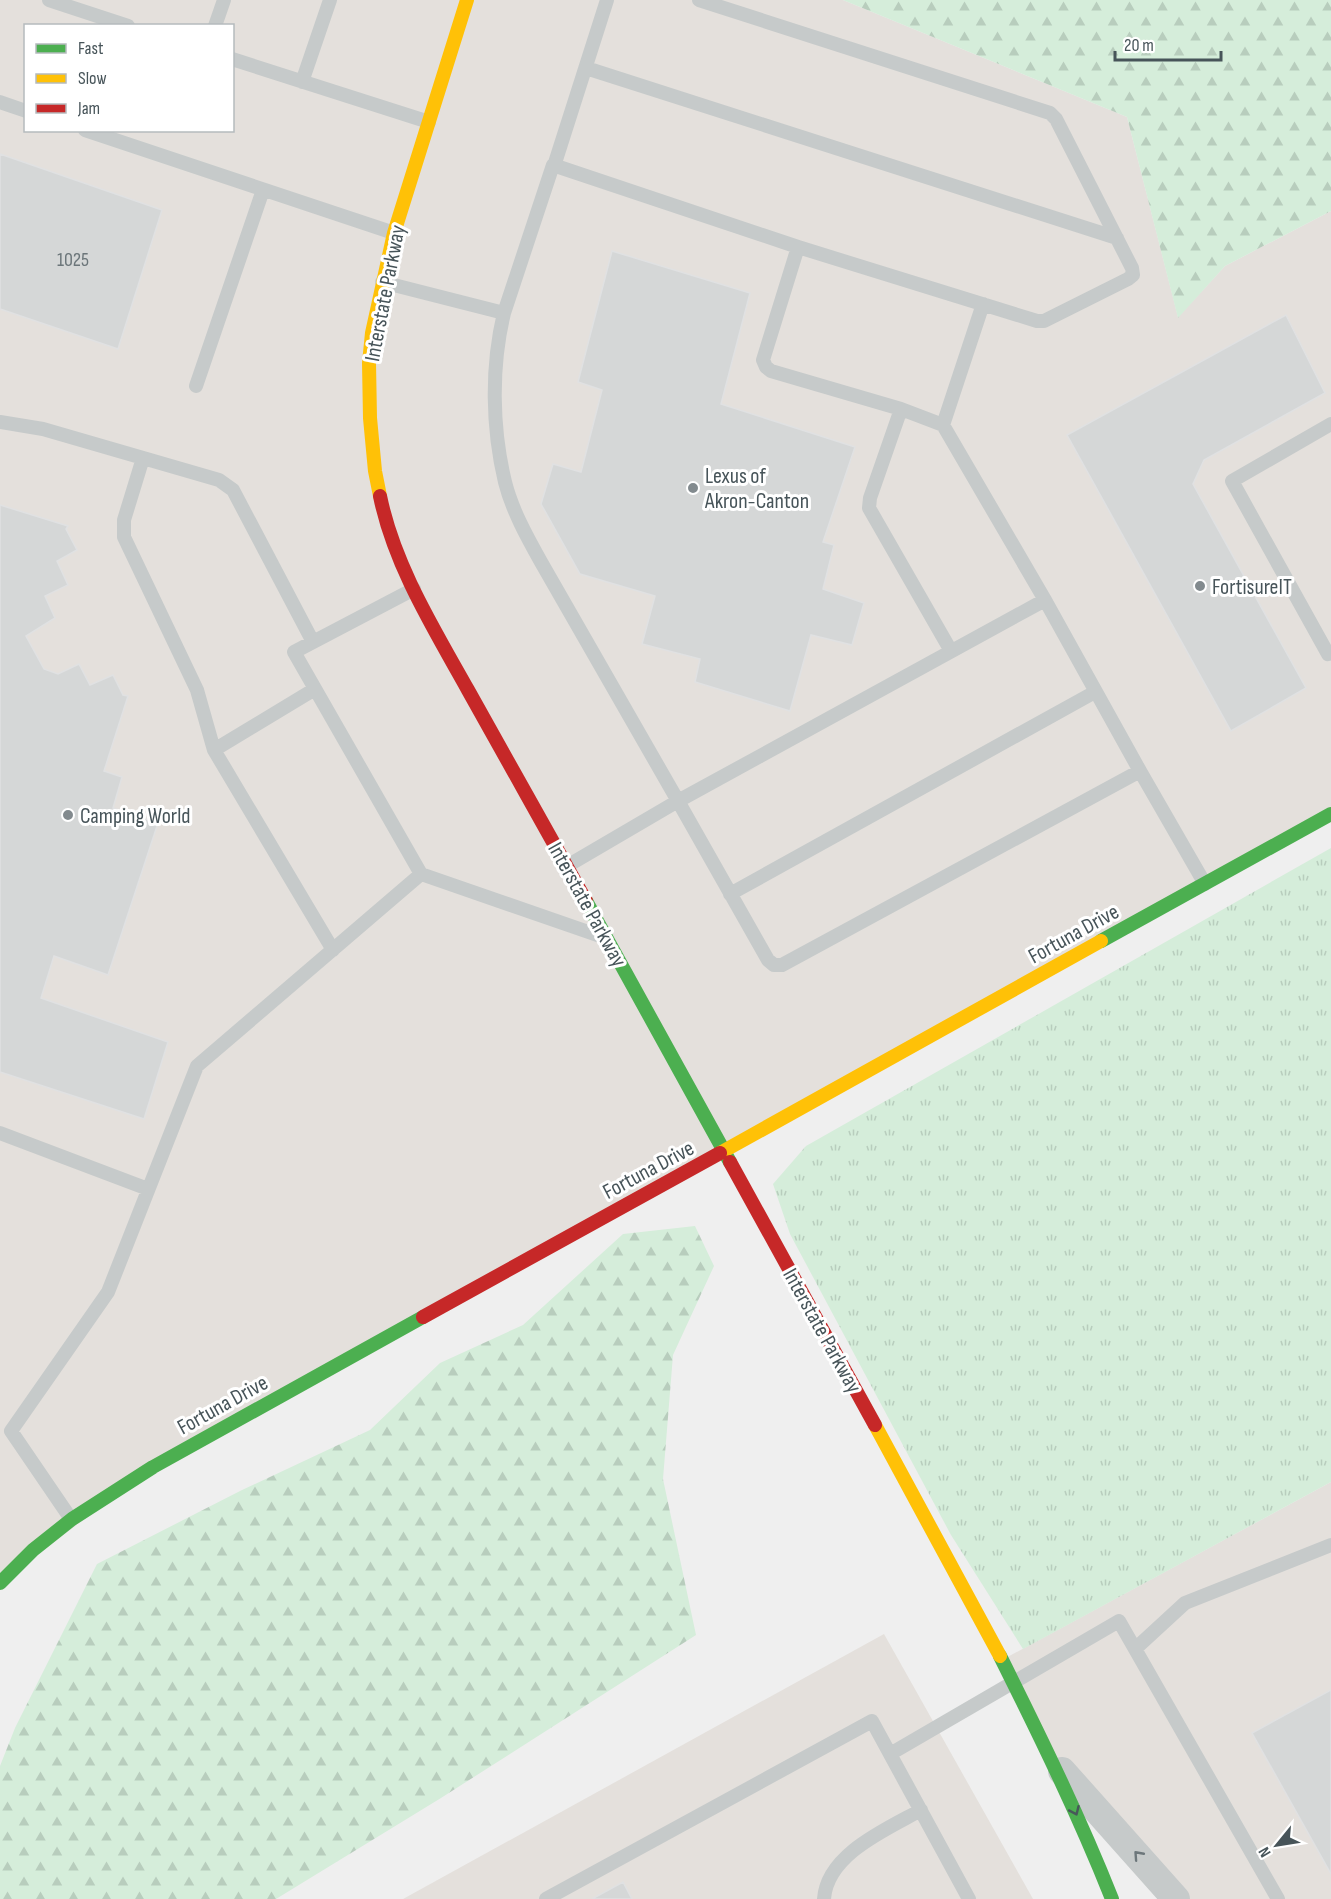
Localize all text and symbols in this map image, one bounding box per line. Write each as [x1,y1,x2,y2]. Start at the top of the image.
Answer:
legend [24,24,234,132]
scale bar [1115,24,1222,62]
text: 20 m [1124,35,1154,56]
text: Fast [78,38,104,59]
text: Slow [78,68,107,89]
text: Jam [77,98,100,119]
street label: Interstate Parkway [359,222,412,364]
house number: 1025 [57,248,89,272]
place label: Lexus of Akron-Canton [704,463,809,515]
marker: Lexus of Akron-Canton [686,481,700,495]
place label: FortisureIT [1212,574,1292,601]
marker: FortisureIT [1193,579,1207,593]
place label: Camping World [80,803,190,830]
marker: Camping World [61,808,75,822]
street label: Interstate Parkway [541,838,632,972]
street label: Fortuna Drive [1024,898,1124,970]
street label: Fortuna Drive [598,1135,699,1206]
street label: Interstate Parkway [776,1264,867,1398]
street label: Fortuna Drive [173,1369,273,1441]
one-way arrow [1067,1804,1079,1815]
north arrow [1247,1815,1307,1875]
text: N [1255,1843,1276,1860]
one-way arrow [1134,1851,1145,1862]

